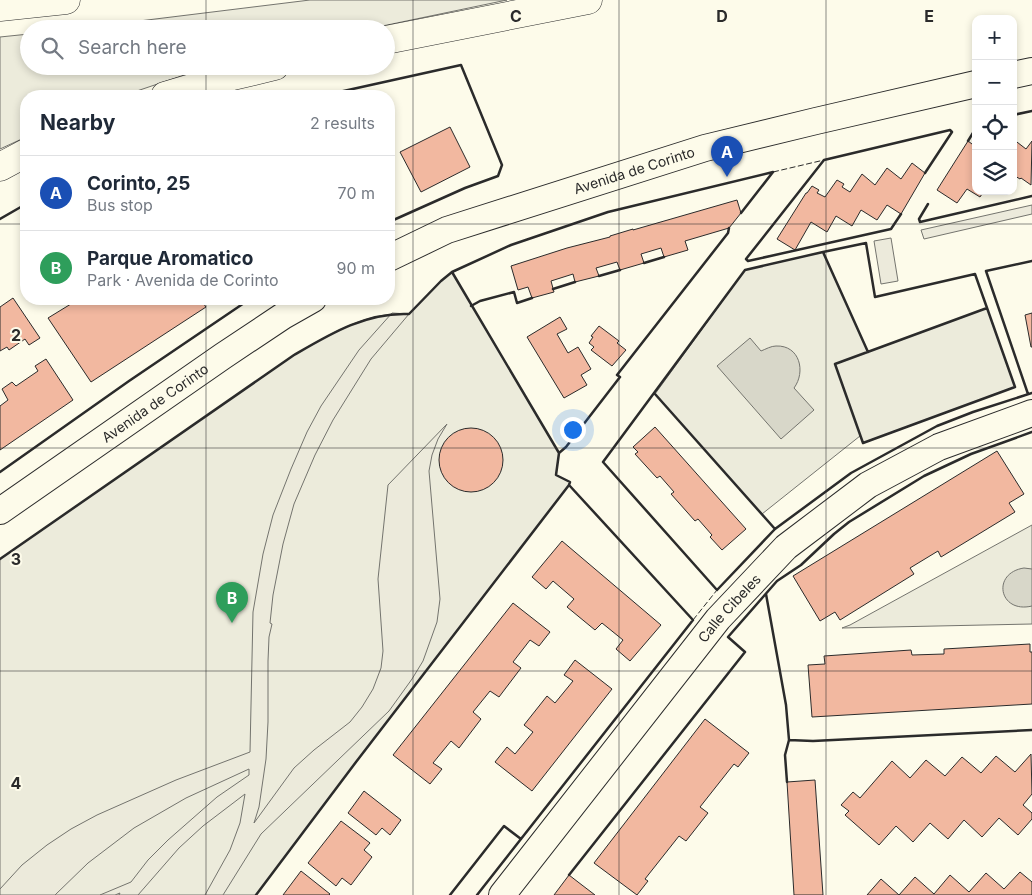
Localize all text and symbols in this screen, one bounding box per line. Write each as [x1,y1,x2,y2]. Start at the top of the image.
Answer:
text: C [510,6,522,26]
text: D [716,6,728,26]
text: E [924,6,934,26]
map controls [972,15,1017,195]
button: + [972,15,1017,60]
search box [20,20,395,75]
icon: search [38,34,66,62]
text: Search here [78,36,187,59]
button: − [972,60,1017,105]
button: locate [972,105,1017,150]
text: Nearby [40,110,115,135]
text: 2 results [310,113,375,133]
pin: A [711,136,743,177]
street label: Avenida de Corinto [572,143,697,197]
button: layers [972,150,1017,195]
text: Corinto, 25 [87,172,190,195]
text: A [50,183,62,203]
text: 70 m [338,183,375,203]
text: Bus stop [87,195,153,215]
text: Parque Aromatico [87,247,253,270]
text: B [51,258,61,278]
text: 90 m [336,258,375,278]
text: Park · Avenida de Corinto [87,270,279,290]
text: 2 [11,325,21,345]
street label: Avenida de Corinto [98,360,211,446]
your location [560,417,586,443]
text: 3 [11,549,21,569]
street label: Calle Cibeles [694,570,764,646]
pin: B [216,582,248,623]
text: 4 [11,773,22,793]

